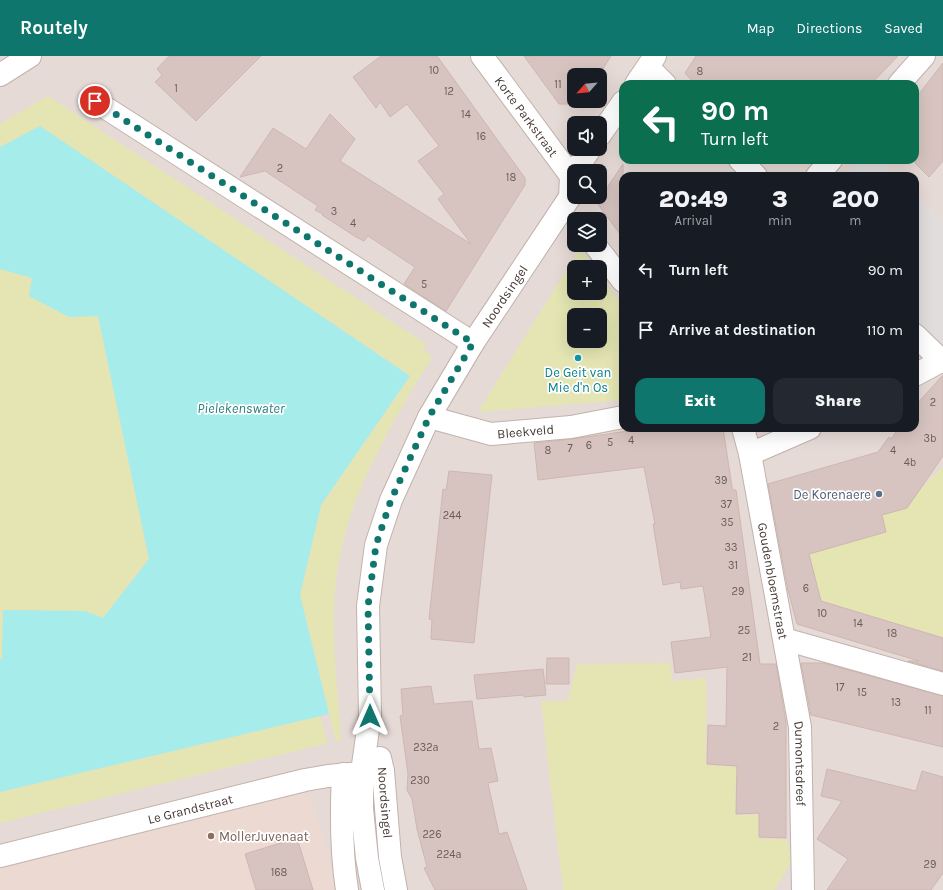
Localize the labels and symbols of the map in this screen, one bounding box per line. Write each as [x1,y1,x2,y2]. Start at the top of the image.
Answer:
house number: 10 [429,64,439,77]
house number: 8 [697,65,704,78]
north arrow [567,68,607,108]
street label: Korte Parkstraat [492,73,561,160]
house number: 11 [554,78,562,91]
house number: 1 [174,82,178,95]
pin [78,84,112,118]
house number: 12 [444,85,454,98]
house number: 14 [461,108,471,121]
house number: 16 [476,130,486,143]
house number: 2 [277,162,283,175]
house number: 18 [506,171,516,184]
house number: 3 [331,205,337,218]
house number: 4 [350,217,356,230]
street label: Noordsingel [478,262,531,330]
house number: 5 [421,278,427,291]
marker: De Geit van Mie d'n Os [573,353,583,363]
place label: De Geit van Mie d'n Os [545,365,611,395]
house number: 2 [930,396,936,409]
water label: Pielekenswater [197,400,286,417]
street label: Bleekveld [497,422,555,441]
house number: 3b [923,432,937,445]
house number: 4 [628,434,634,447]
house number: 5 [607,436,613,449]
house number: 6 [586,439,592,452]
house number: 7 [567,442,573,455]
house number: 8 [545,444,552,457]
house number: 4 [890,444,896,457]
house number: 4b [904,456,916,469]
house number: 39 [715,474,727,487]
place label: De Korenaere [793,487,871,502]
marker: De Korenaere [874,489,884,499]
house number: 37 [720,498,732,511]
house number: 244 [443,509,461,522]
house number: 35 [721,516,733,529]
street label: Goudenbloemstraat [755,521,791,641]
house number: 33 [725,541,738,554]
house number: 31 [728,559,738,572]
house number: 6 [803,582,809,595]
house number: 29 [732,585,744,598]
house number: 10 [817,607,827,620]
house number: 14 [853,617,863,630]
house number: 25 [738,624,750,637]
house number: 18 [887,627,897,640]
house number: 21 [742,651,752,664]
house number: 17 [836,681,844,694]
house number: 15 [857,686,867,699]
position arrow [349,695,391,737]
house number: 13 [891,696,901,709]
house number: 11 [924,704,932,717]
house number: 2 [773,720,779,733]
street label: Dumontsdreef [791,720,808,807]
house number: 232a [413,741,439,754]
street label: Noordsingel [375,766,395,839]
house number: 230 [410,774,430,787]
street label: Le Grandstraat [146,791,235,827]
house number: 226 [422,828,442,841]
place label: MollerJuvenaat [219,829,309,844]
marker: MollerJuvenaat [206,831,216,841]
house number: 224a [437,848,461,861]
house number: 29 [924,858,936,871]
house number: 168 [271,866,288,879]

